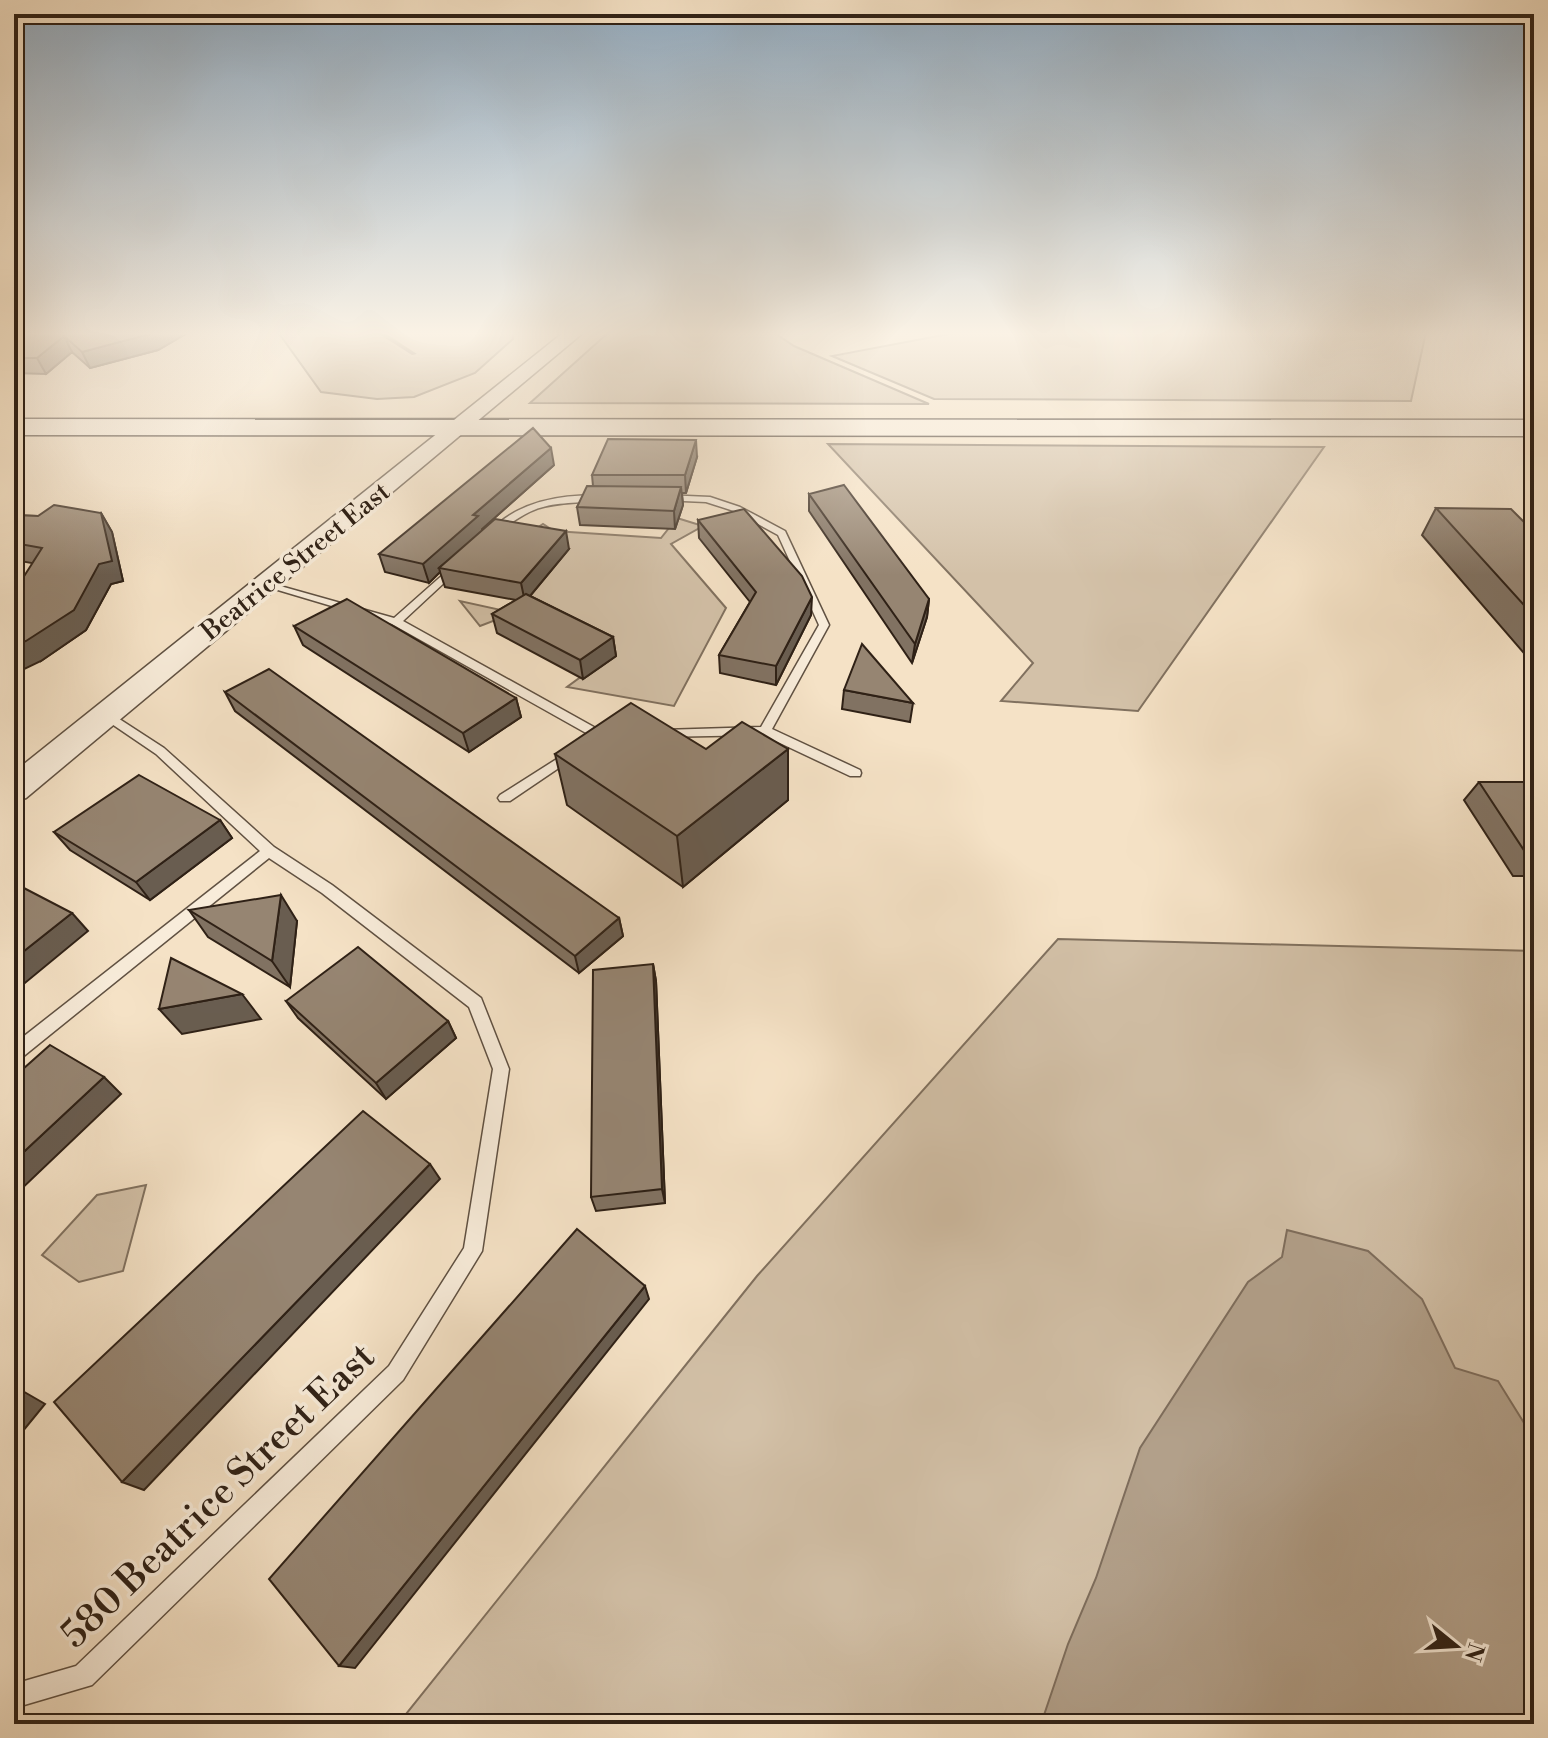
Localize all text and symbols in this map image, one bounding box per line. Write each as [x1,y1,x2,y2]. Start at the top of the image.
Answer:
street label: Beatrice Street East [194,476,396,648]
street label: 580 Beatrice Street East [51,1334,385,1658]
north arrow [1416,1606,1496,1686]
text: N [1458,1639,1489,1665]

